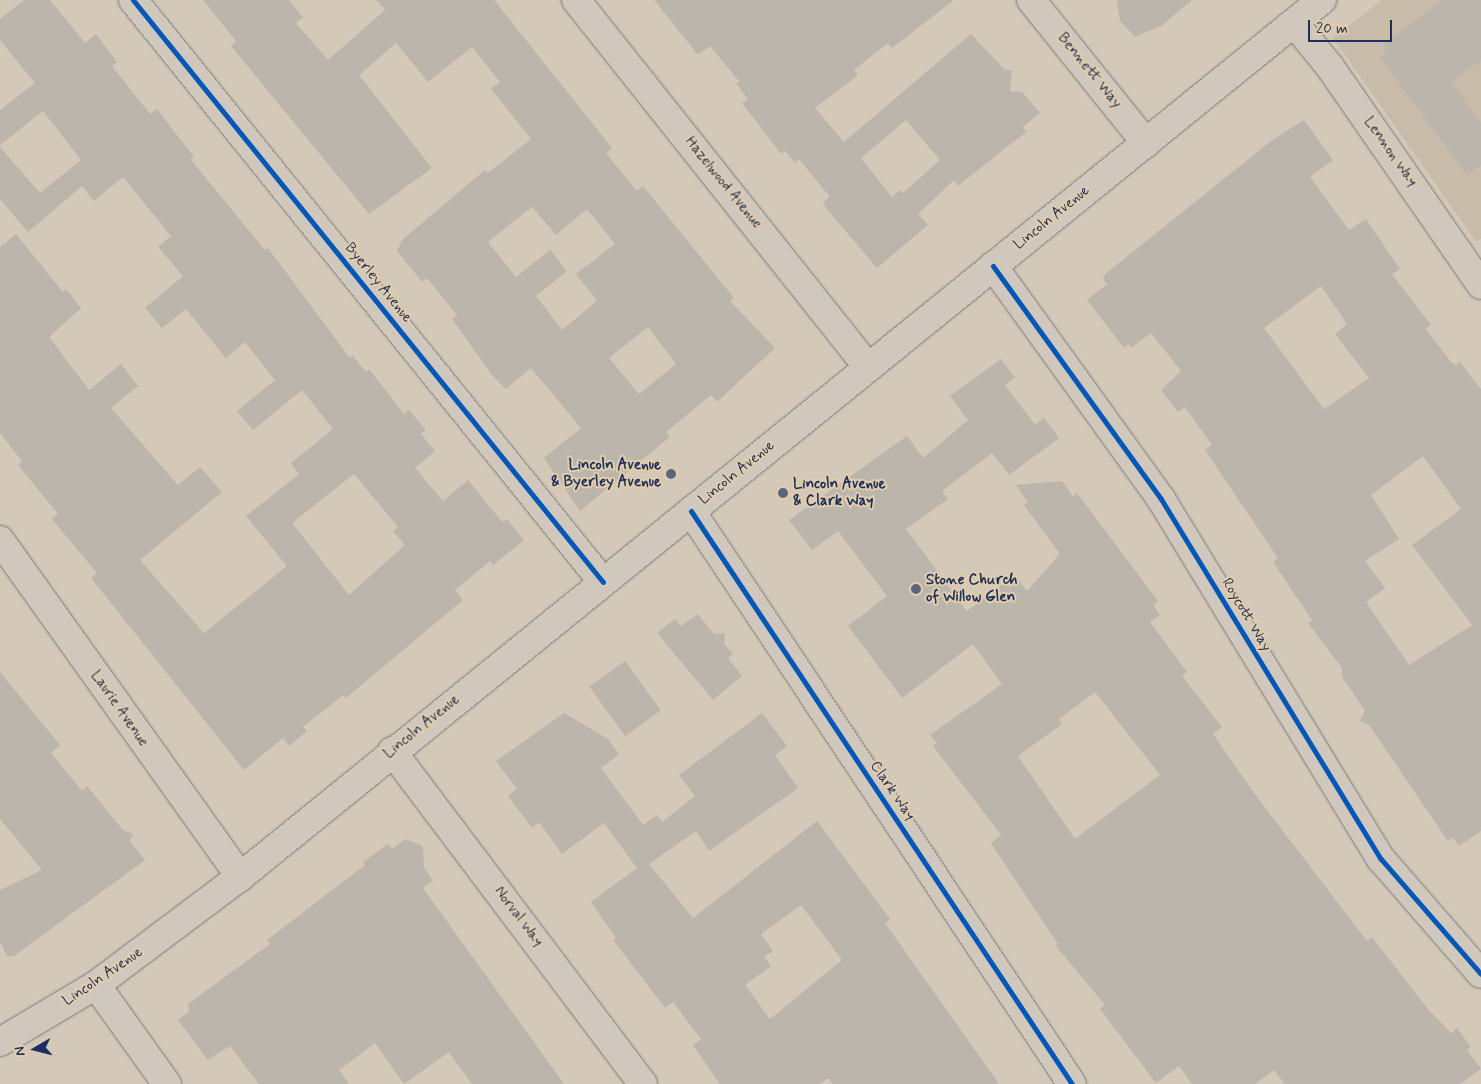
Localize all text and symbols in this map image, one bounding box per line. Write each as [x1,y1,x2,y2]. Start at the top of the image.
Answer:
scale bar [1311,10,1395,42]
text: 20 m [1316,19,1348,39]
street label: Bennett Way [1053,30,1125,112]
street label: Lennon Way [1359,113,1421,191]
street label: Hazelwood Avenue [679,132,767,234]
street label: Lincoln Avenue [1009,181,1095,255]
street label: Byerley Avenue [339,238,417,328]
street label: Lincoln Avenue [694,436,780,510]
place label: Lincoln Avenue & Byerley Avenue [547,456,661,491]
marker: Lincoln Avenue & Byerley Avenue [665,468,677,480]
place label: Lincoln Avenue & Clark Way [793,475,889,510]
marker: Lincoln Avenue & Clark Way [777,487,789,499]
place label: Stone Church of Willow Glen [926,571,1020,606]
street label: Roycott Way [1217,575,1275,655]
marker: Stone Church of Willow Glen [910,583,922,595]
street label: Laurie Avenue [86,667,152,751]
street label: Lincoln Avenue [379,690,465,764]
street label: Clark Way [865,757,919,825]
street label: Norval Way [489,883,547,951]
street label: Lincoln Avenue [58,943,148,1011]
north arrow [10,1024,60,1074]
text: N [11,1045,30,1057]

